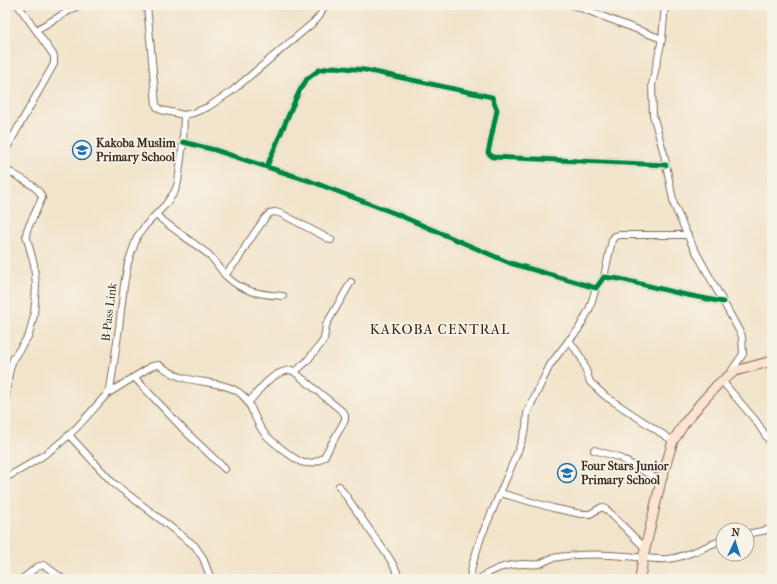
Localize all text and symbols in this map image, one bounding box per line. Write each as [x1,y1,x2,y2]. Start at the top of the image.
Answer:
place label: Kakoba Muslim Primary School [96,136,177,165]
school or university icon: Kakoba Muslim Primary School [71,139,93,161]
street label: B-Pass Link [98,281,120,342]
district label: KAKOBA CENTRAL [370,321,510,338]
place label: Four Stars Junior Primary School [580,459,669,488]
school or university icon: Four Stars Junior Primary School [556,462,578,484]
north arrow [715,522,755,562]
text: N [731,526,741,539]

